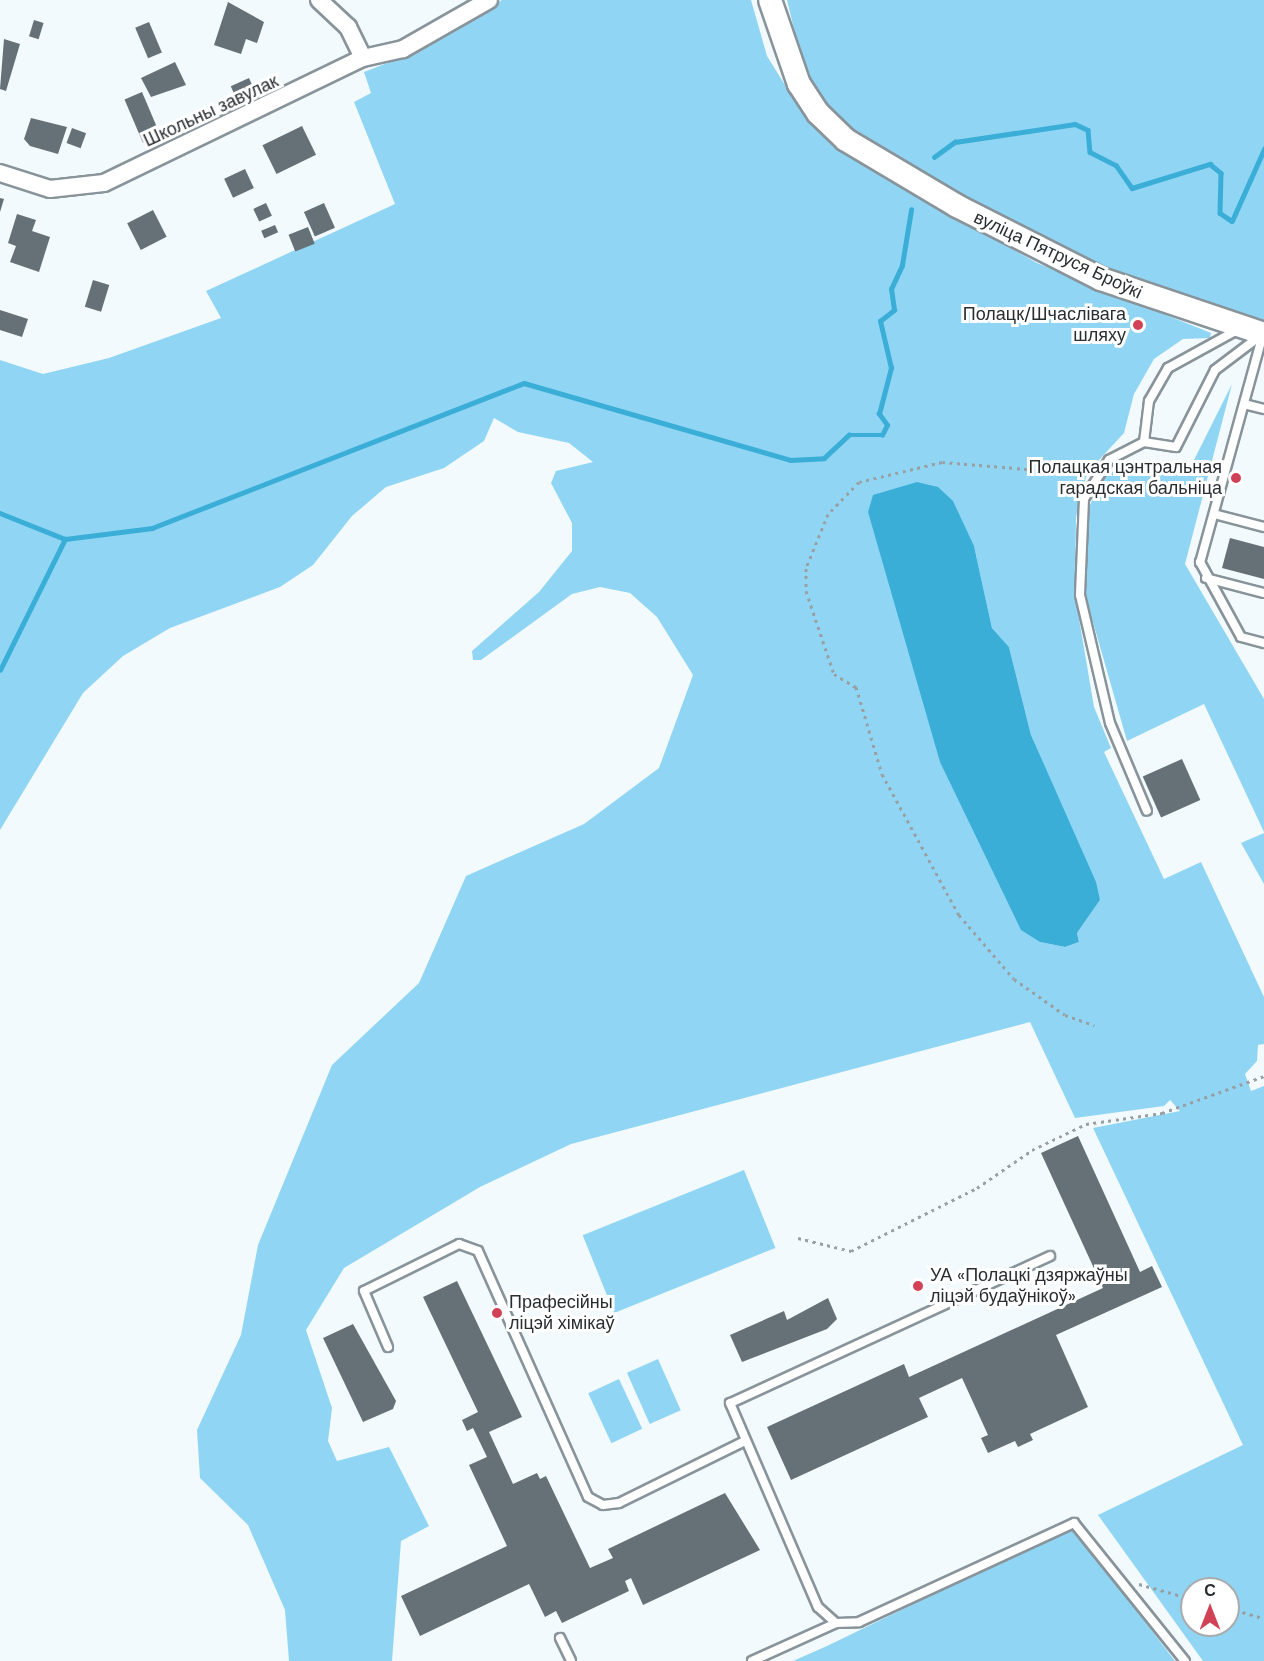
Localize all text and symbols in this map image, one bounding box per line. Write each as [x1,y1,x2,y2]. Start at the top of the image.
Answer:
street label: Школьны завулак [140,70,282,152]
street label: вуліца Пятруся Броўкі [970,207,1146,303]
place label: Полацк/Шчаслівага шляху [963,304,1126,346]
marker: Полацк/Шчаслівага шляху [1131,318,1145,332]
place label: Полацкая цэнтральная гарадская бальніца [1029,457,1222,500]
marker: Полацкая цэнтральная гарадская бальніца [1227,469,1245,487]
place label: УА «Полацкі дзяржаўны ліцэй будаўнікоў» [930,1265,1128,1308]
marker: УА «Полацкі дзяржаўны ліцэй будаўнікоў» [911,1279,925,1293]
place label: Прафесійны ліцэй хімікаў [509,1292,614,1334]
marker: Прафесійны ліцэй хімікаў [490,1306,504,1320]
north arrow [1180,1577,1240,1637]
text: С [1204,1580,1216,1601]

